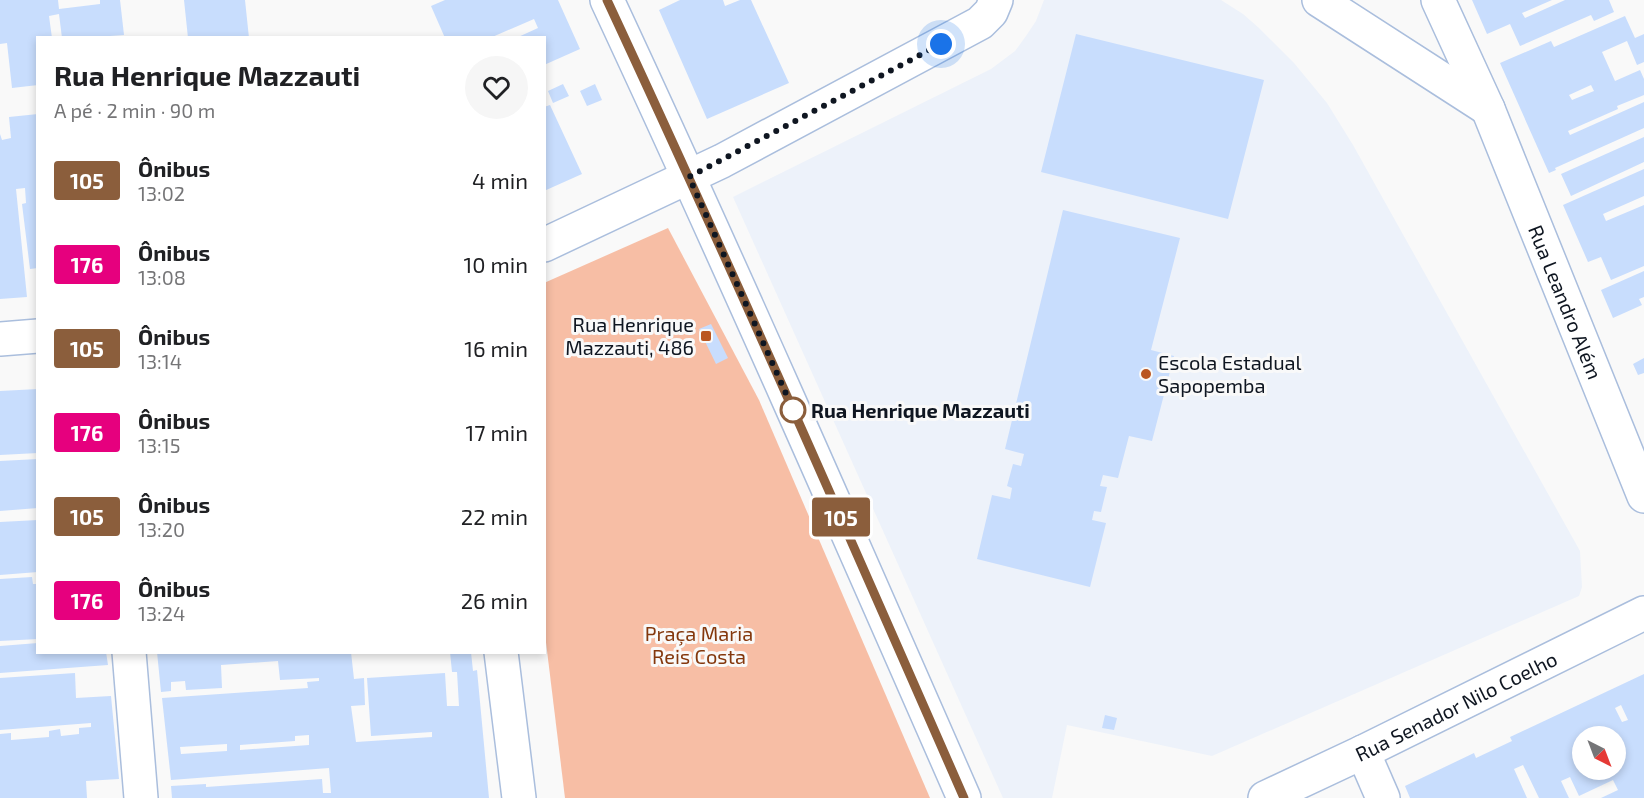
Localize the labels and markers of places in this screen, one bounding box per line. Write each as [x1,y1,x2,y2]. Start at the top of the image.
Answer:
place label: Rua Henrique Mazzauti, 486 [565,312,694,359]
marker: Rua Henrique Mazzauti, 486 [699,329,713,343]
place label: Escola Estadual Sapopemba [1158,350,1302,397]
marker: Escola Estadual Sapopemba [1139,367,1153,381]
marker: Rua Henrique Mazzauti [780,397,806,423]
place label: Rua Henrique Mazzauti [811,398,1030,422]

